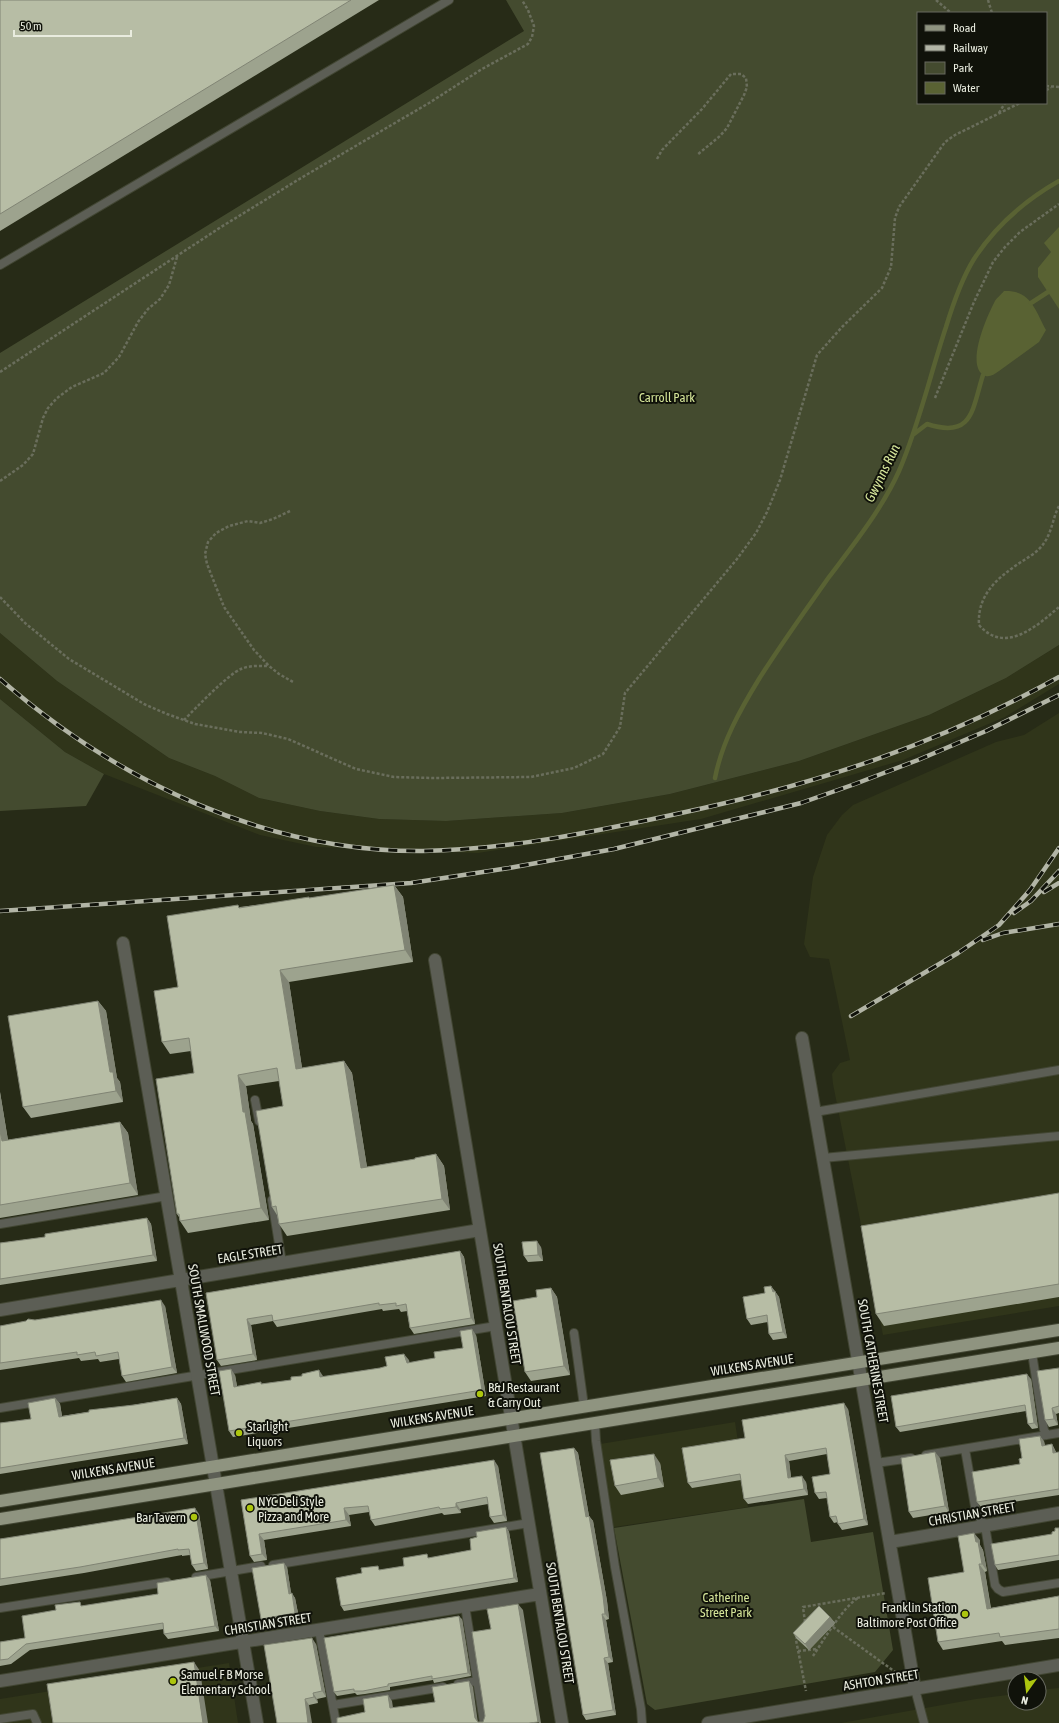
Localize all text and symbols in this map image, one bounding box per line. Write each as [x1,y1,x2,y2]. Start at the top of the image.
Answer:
scale bar [14,12,131,38]
legend [917,12,1047,104]
text: 50 m [20,19,42,33]
text: Road [953,21,976,35]
text: Railway [953,41,988,55]
text: Park [953,61,974,75]
text: Water [953,81,980,95]
park label: Carroll Park [639,390,695,405]
water label: Gwynns Run [861,441,903,505]
street label: EAGLE STREET [216,1241,284,1267]
street label: SOUTH BENTALOU STREET [490,1242,524,1366]
street label: SOUTH SMALLWOOD STREET [185,1263,223,1397]
street label: SOUTH CATHERINE STREET [855,1298,891,1424]
street label: WILKENS AVENUE [710,1351,795,1379]
place label: B&J Restaurant & Carry Out [488,1380,560,1410]
marker: B&J Restaurant & Carry Out [475,1389,485,1399]
street label: WILKENS AVENUE [390,1403,475,1431]
place label: Starlight Liquors [247,1419,288,1449]
marker: Starlight Liquors [234,1428,244,1438]
street label: WILKENS AVENUE [71,1455,156,1483]
place label: NYC Deli Style Pizza and More [258,1494,329,1524]
street label: CHRISTIAN STREET [927,1499,1017,1529]
marker: NYC Deli Style Pizza and More [245,1503,255,1513]
place label: Bar Tavern [136,1510,186,1525]
marker: Bar Tavern [189,1512,199,1522]
street label: SOUTH BENTALOU STREET [543,1561,577,1685]
park label: Catherine Street Park [700,1590,752,1620]
place label: Franklin Station Baltimore Post Office [857,1600,957,1630]
marker: Franklin Station Baltimore Post Office [960,1609,970,1619]
street label: CHRISTIAN STREET [223,1610,313,1638]
place label: Samuel F B Morse Elementary School [181,1667,271,1697]
street label: ASHTON STREET [842,1667,920,1693]
north arrow [1007,1671,1047,1711]
marker: Samuel F B Morse Elementary School [168,1676,178,1686]
text: N [1020,1694,1029,1707]

